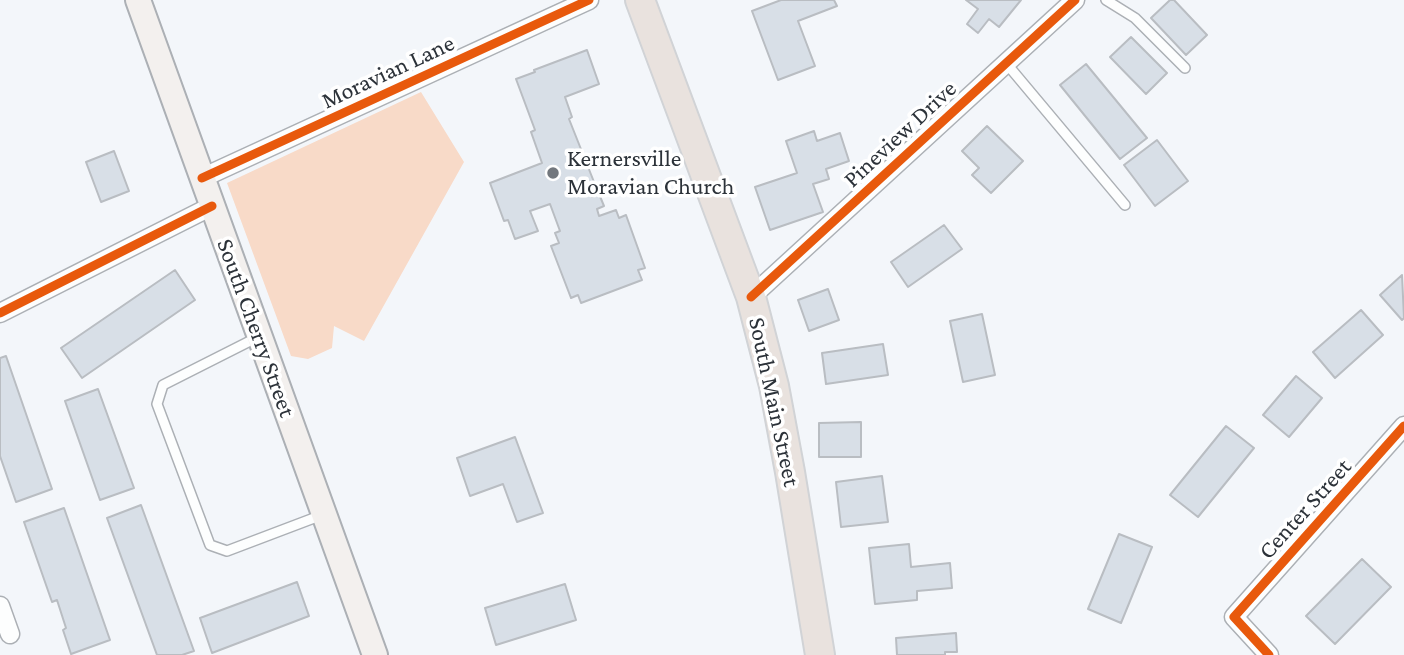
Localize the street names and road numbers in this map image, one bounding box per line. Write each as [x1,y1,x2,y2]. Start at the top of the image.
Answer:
street label: Moravian Lane [317,29,459,115]
street label: Pineview Drive [838,74,962,194]
street label: South Cherry Street [210,235,302,421]
street label: South Main Street [742,315,806,489]
street label: Center Street [1252,453,1358,565]

